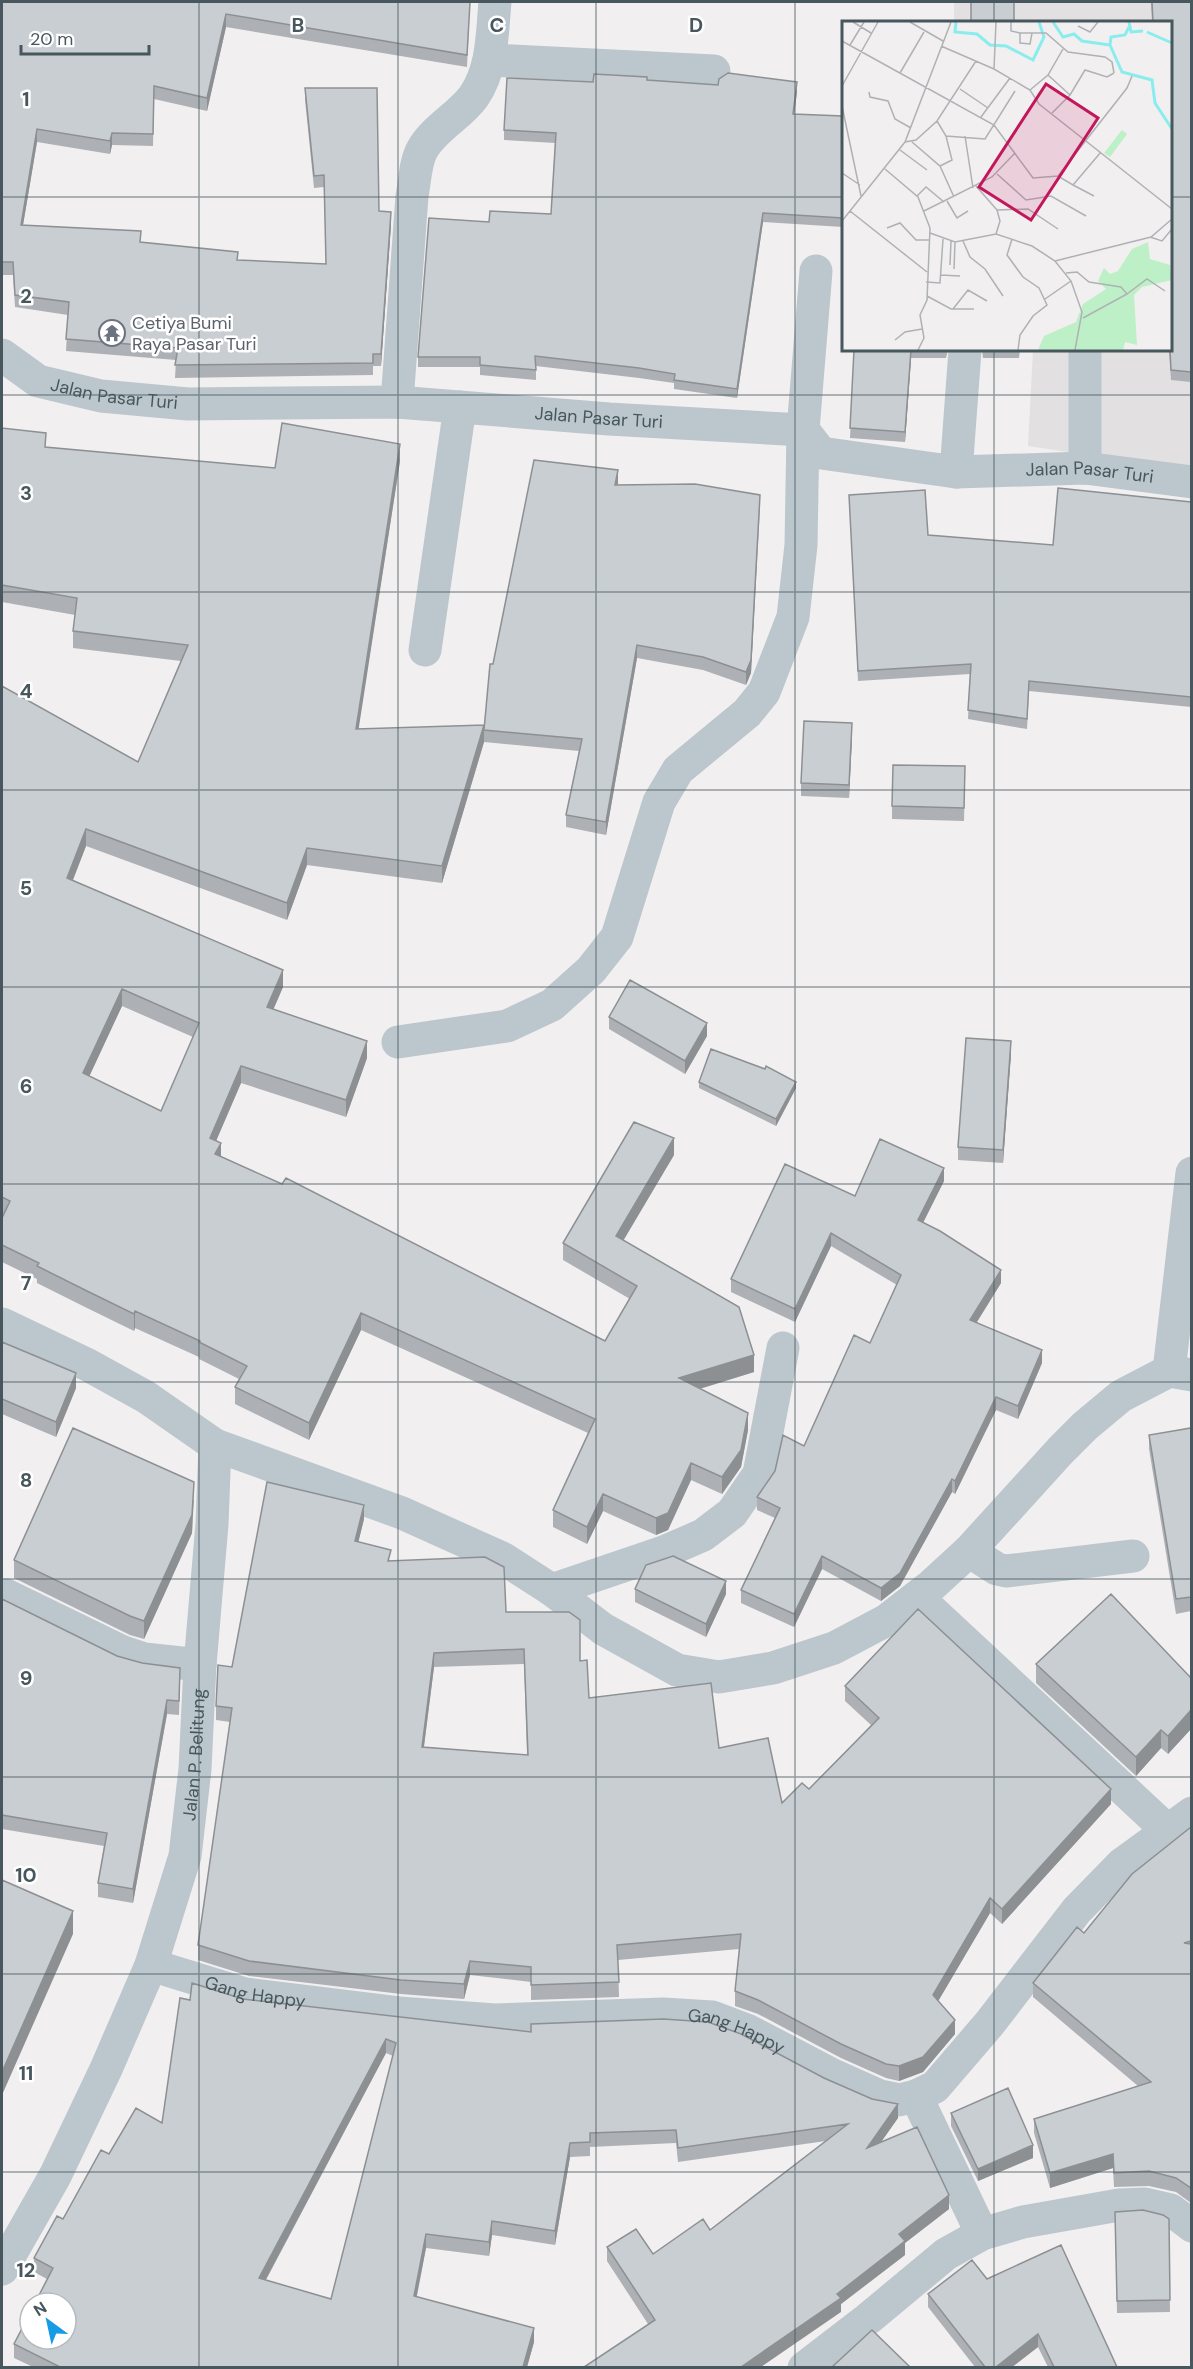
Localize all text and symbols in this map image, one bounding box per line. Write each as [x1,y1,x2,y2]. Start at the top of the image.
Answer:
text: B [292,12,304,38]
text: C [490,12,504,38]
text: D [689,12,703,38]
scale bar [21,18,148,56]
inset map [842,21,1172,351]
text: 20 m [30,27,73,51]
text: 1 [22,86,30,112]
text: 2 [20,283,32,309]
place label: Cetiya Bumi Raya Pasar Turi [132,311,257,356]
temple icon: Cetiya Bumi Raya Pasar Turi [97,318,127,348]
street label: Jalan Pasar Turi [48,372,179,415]
street label: Jalan Pasar Turi [534,401,664,434]
street label: Jalan Pasar Turi [1025,456,1155,489]
text: 3 [20,480,32,506]
text: 4 [20,678,33,704]
text: 5 [20,875,32,901]
text: 6 [20,1073,32,1099]
text: 7 [21,1270,32,1296]
text: 8 [20,1467,32,1493]
text: 9 [20,1665,32,1691]
street label: Jalan P. Belitung [177,1688,211,1822]
text: 10 [15,1862,37,1888]
street label: Gang Happy [202,1970,307,2013]
street label: Gang Happy [687,2004,789,2060]
text: 11 [19,2060,33,2086]
text: 12 [17,2257,35,2283]
north arrow [18,2291,78,2351]
text: N [29,2297,51,2321]

